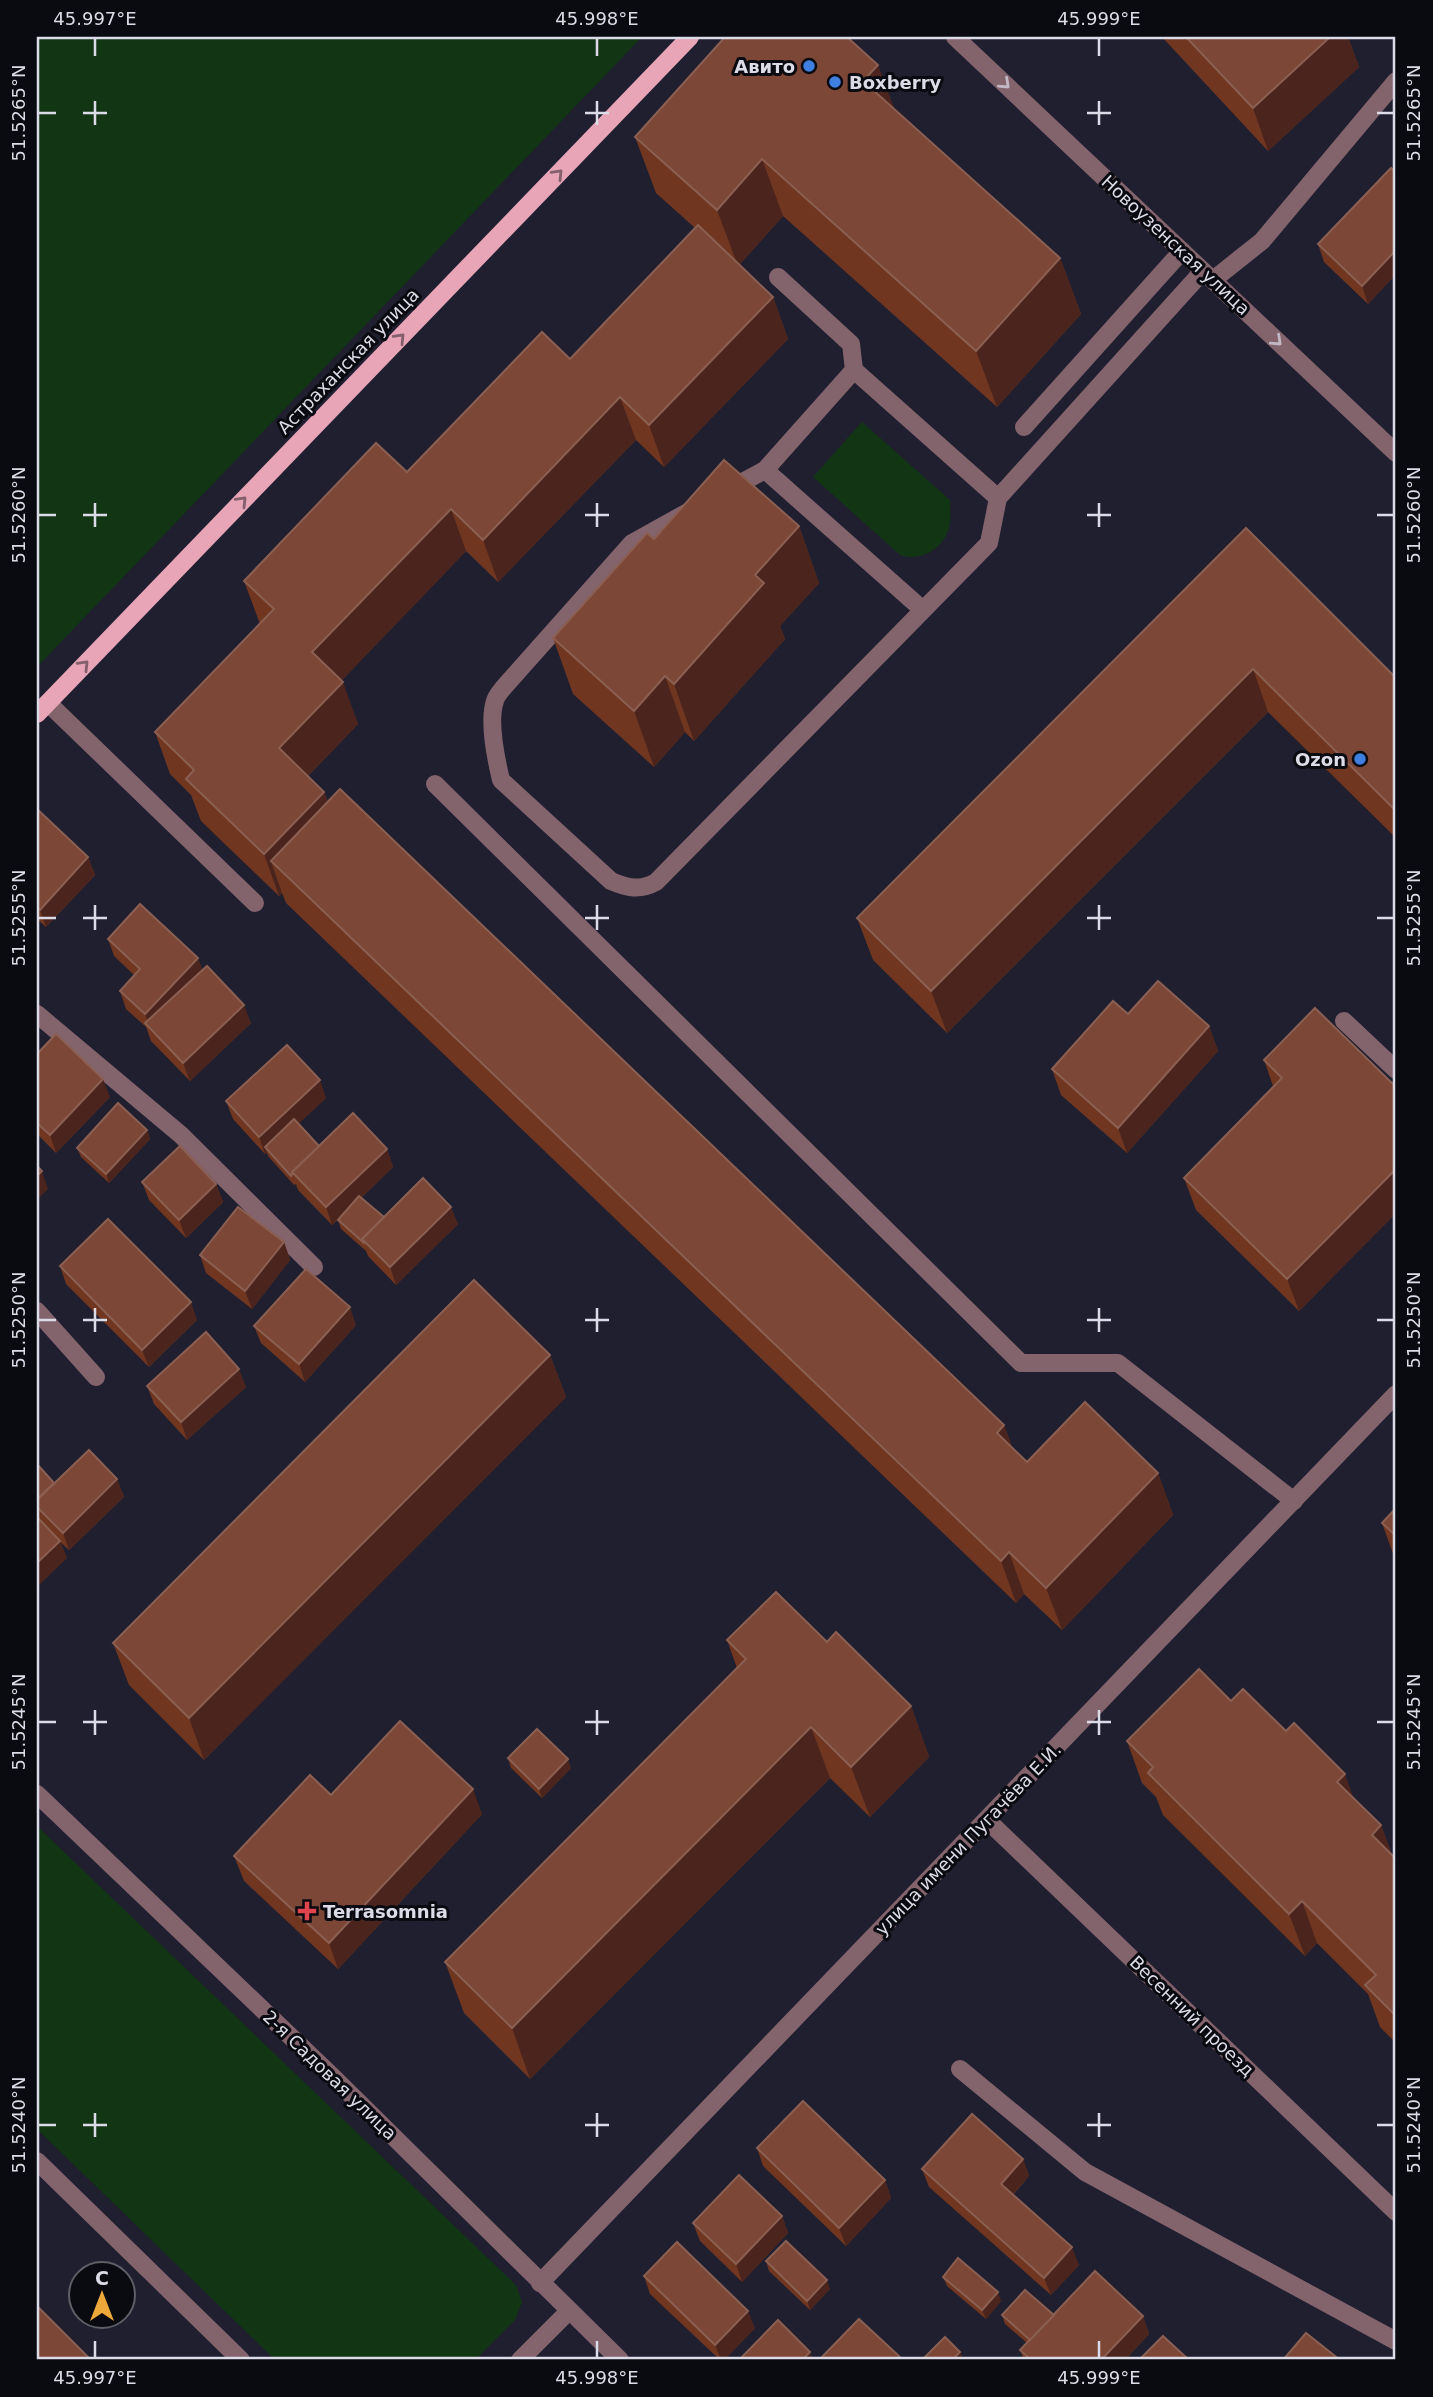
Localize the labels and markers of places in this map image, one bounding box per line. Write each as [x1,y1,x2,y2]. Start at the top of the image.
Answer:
place label: Авито [734,56,795,77]
marker: Авито [801,58,817,74]
place label: Boxberry [849,72,942,93]
marker: Boxberry [827,74,843,90]
place label: Ozon [1295,749,1346,770]
marker: Ozon [1352,751,1368,767]
marker: Terrasomnia [297,1901,317,1921]
place label: Terrasomnia [323,1901,448,1922]

